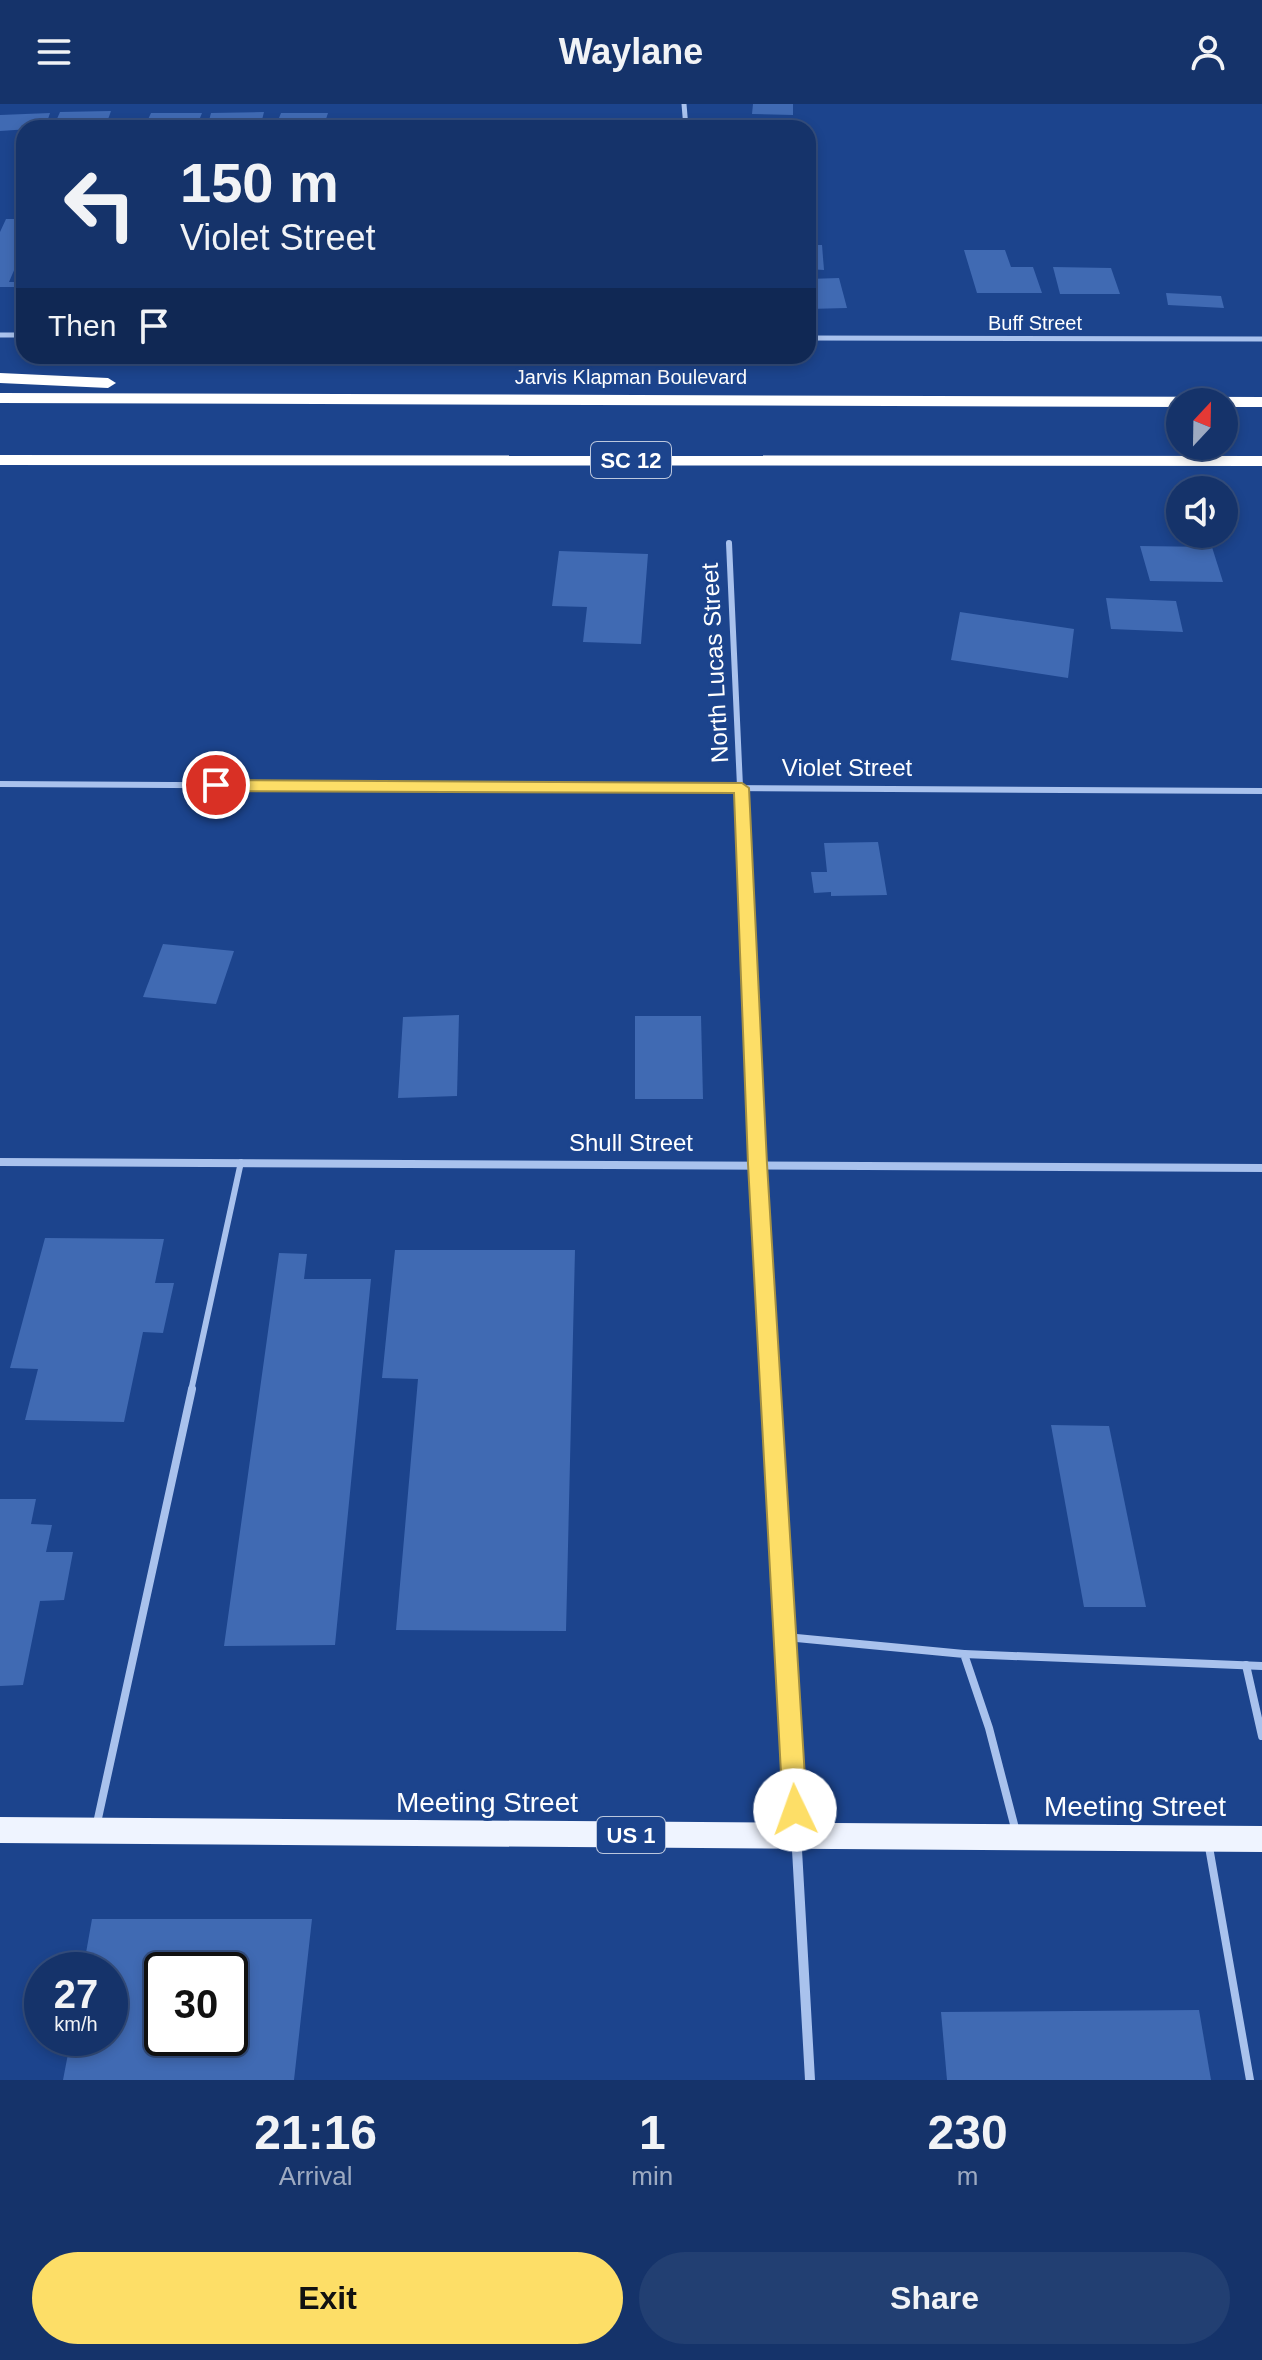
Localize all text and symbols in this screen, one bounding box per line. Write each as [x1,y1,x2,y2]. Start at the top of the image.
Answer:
icon: menu [32,30,76,74]
icon: person [1186,30,1230,74]
text: Waylane [559,31,703,72]
text: 150 m [180,151,339,214]
icon: left [48,152,152,256]
text: Violet Street [180,217,375,258]
icon: arrive [132,304,176,348]
text: Then [48,309,116,342]
street label: Buff Street [988,312,1083,334]
street label: Jarvis Klapman Boulevard [515,366,747,388]
north arrow [1166,388,1238,460]
map controls [1166,388,1238,548]
road number: SC 12 [591,442,671,478]
button: sound [1166,476,1238,548]
street label: North Lucas Street [696,562,733,764]
pin [182,751,250,819]
street label: Violet Street [782,754,912,781]
icon: arrive [194,763,238,807]
street label: Shull Street [569,1129,693,1156]
position arrow [753,1768,837,1852]
street label: Meeting Street [396,1787,578,1818]
street label: Meeting Street [1044,1791,1226,1822]
road number: US 1 [597,1817,665,1853]
speed limit sign: 30 [144,1952,248,2056]
text: 27 [54,1972,98,2016]
text: km/h [54,2013,98,2035]
text: 21:16 [254,2106,377,2159]
text: 1 [639,2106,666,2159]
text: 230 [928,2106,1008,2159]
text: Arrival [279,2161,353,2191]
text: min [631,2161,673,2191]
text: m [957,2161,978,2191]
button: Exit [32,2252,623,2344]
button: Share [639,2252,1230,2344]

